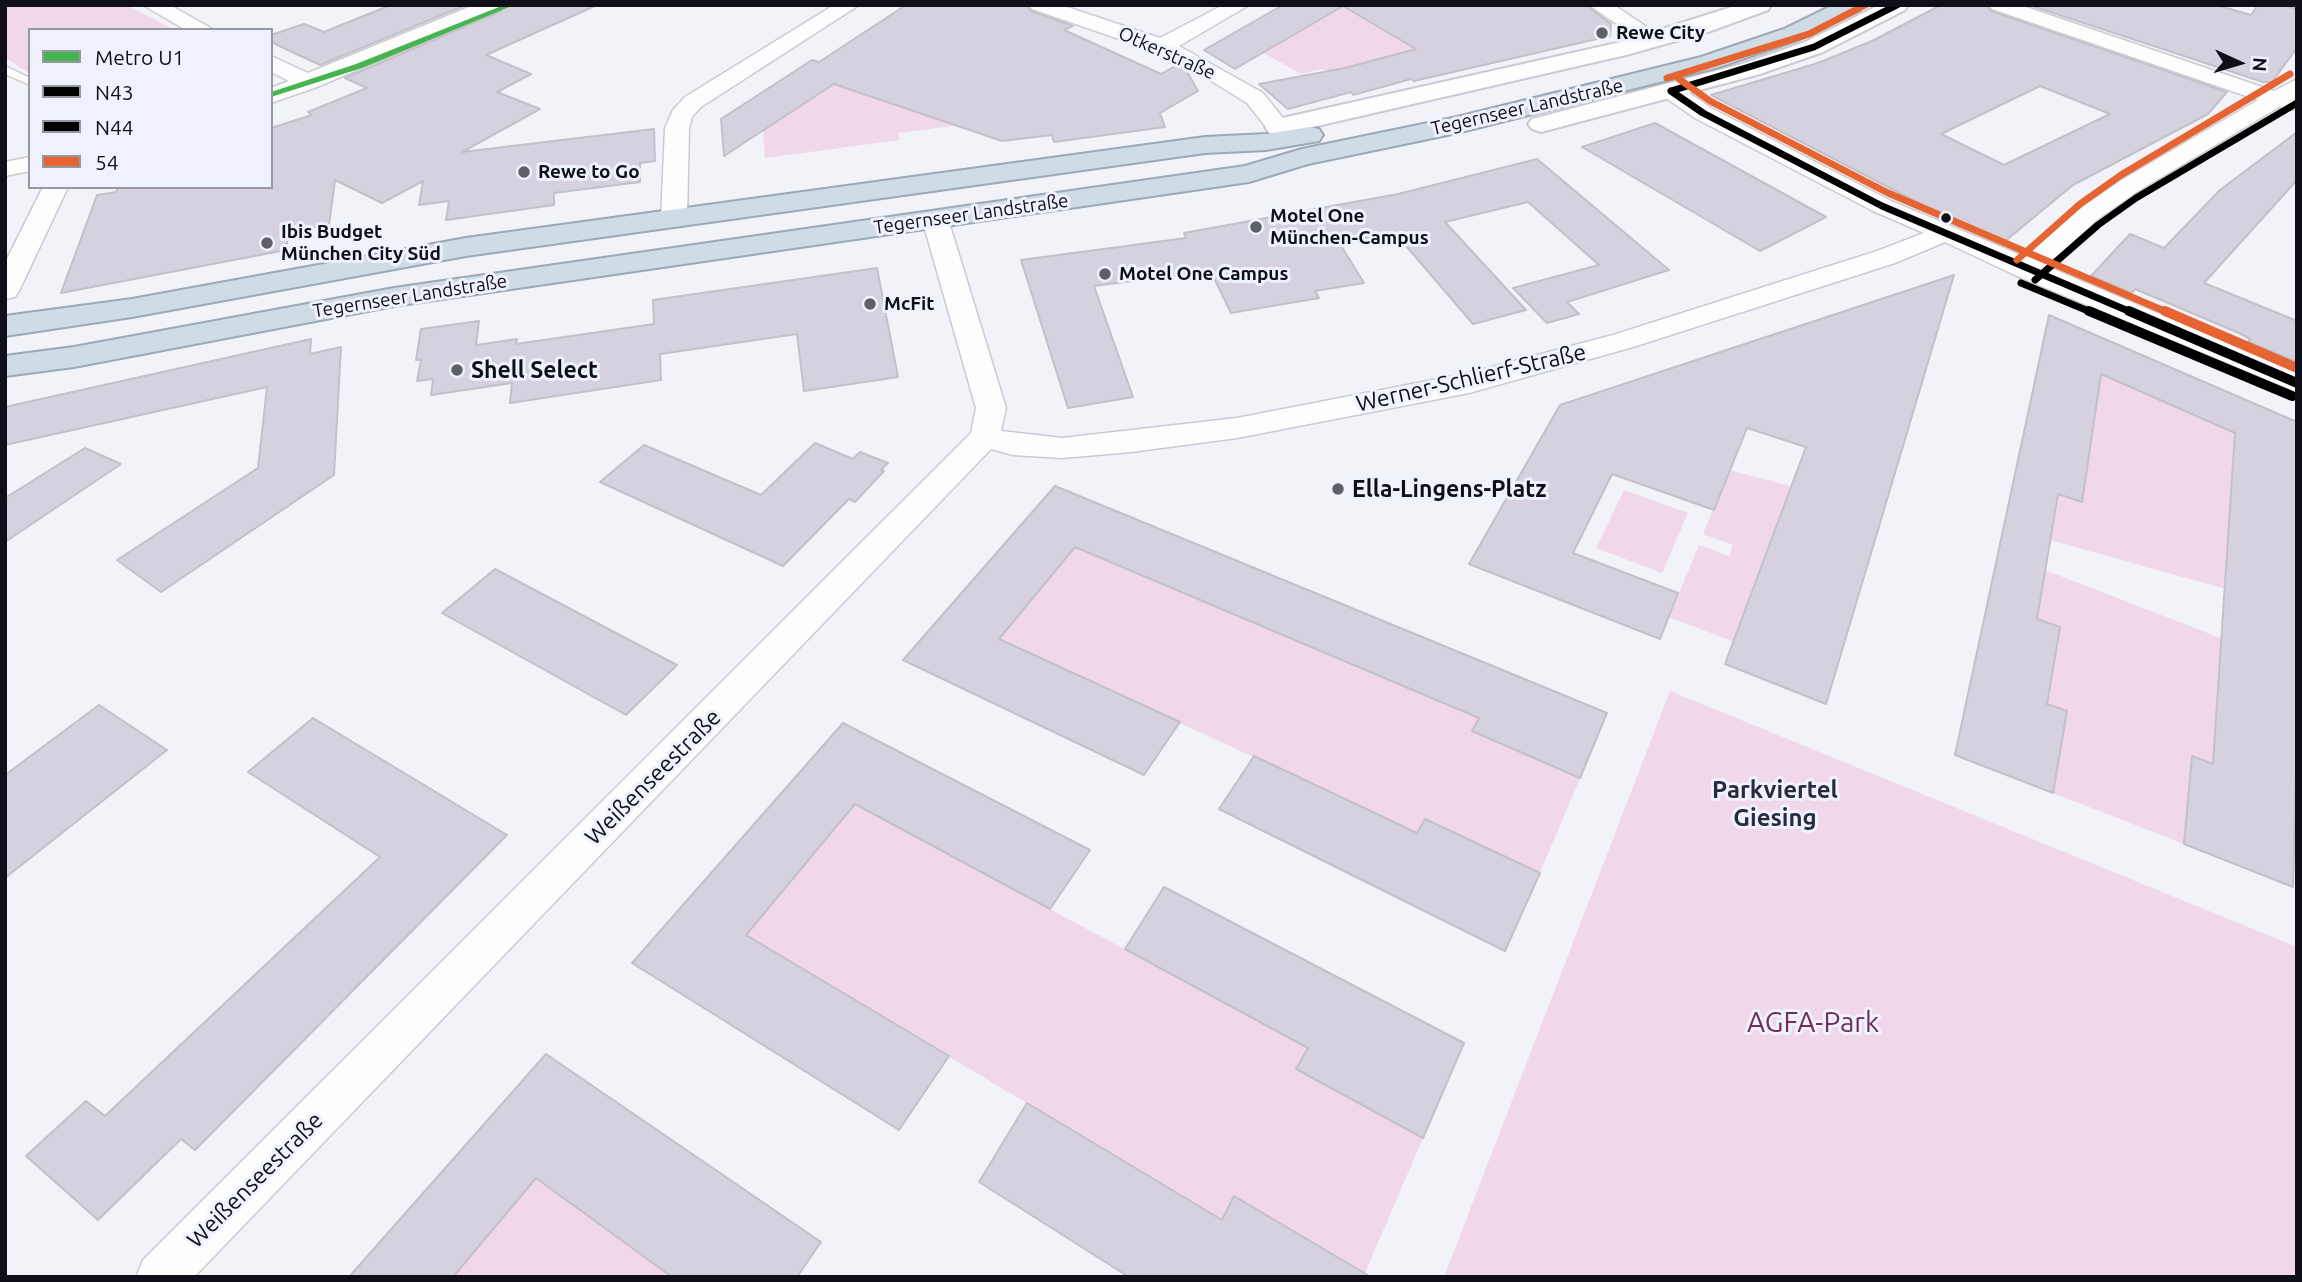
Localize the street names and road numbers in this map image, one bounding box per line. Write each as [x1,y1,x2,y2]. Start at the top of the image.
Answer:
street label: Otkerstraße [1115,21,1219,85]
street label: Tegernseer Landstraße [1429,74,1625,140]
street label: Tegernseer Landstraße [872,189,1070,239]
street label: Tegernseer Landstraße [311,269,509,323]
street label: Werner-Schlierf-Straße [1353,338,1589,418]
street label: Weißenseestraße [579,703,727,851]
street label: Weißenseestraße [181,1106,329,1254]

